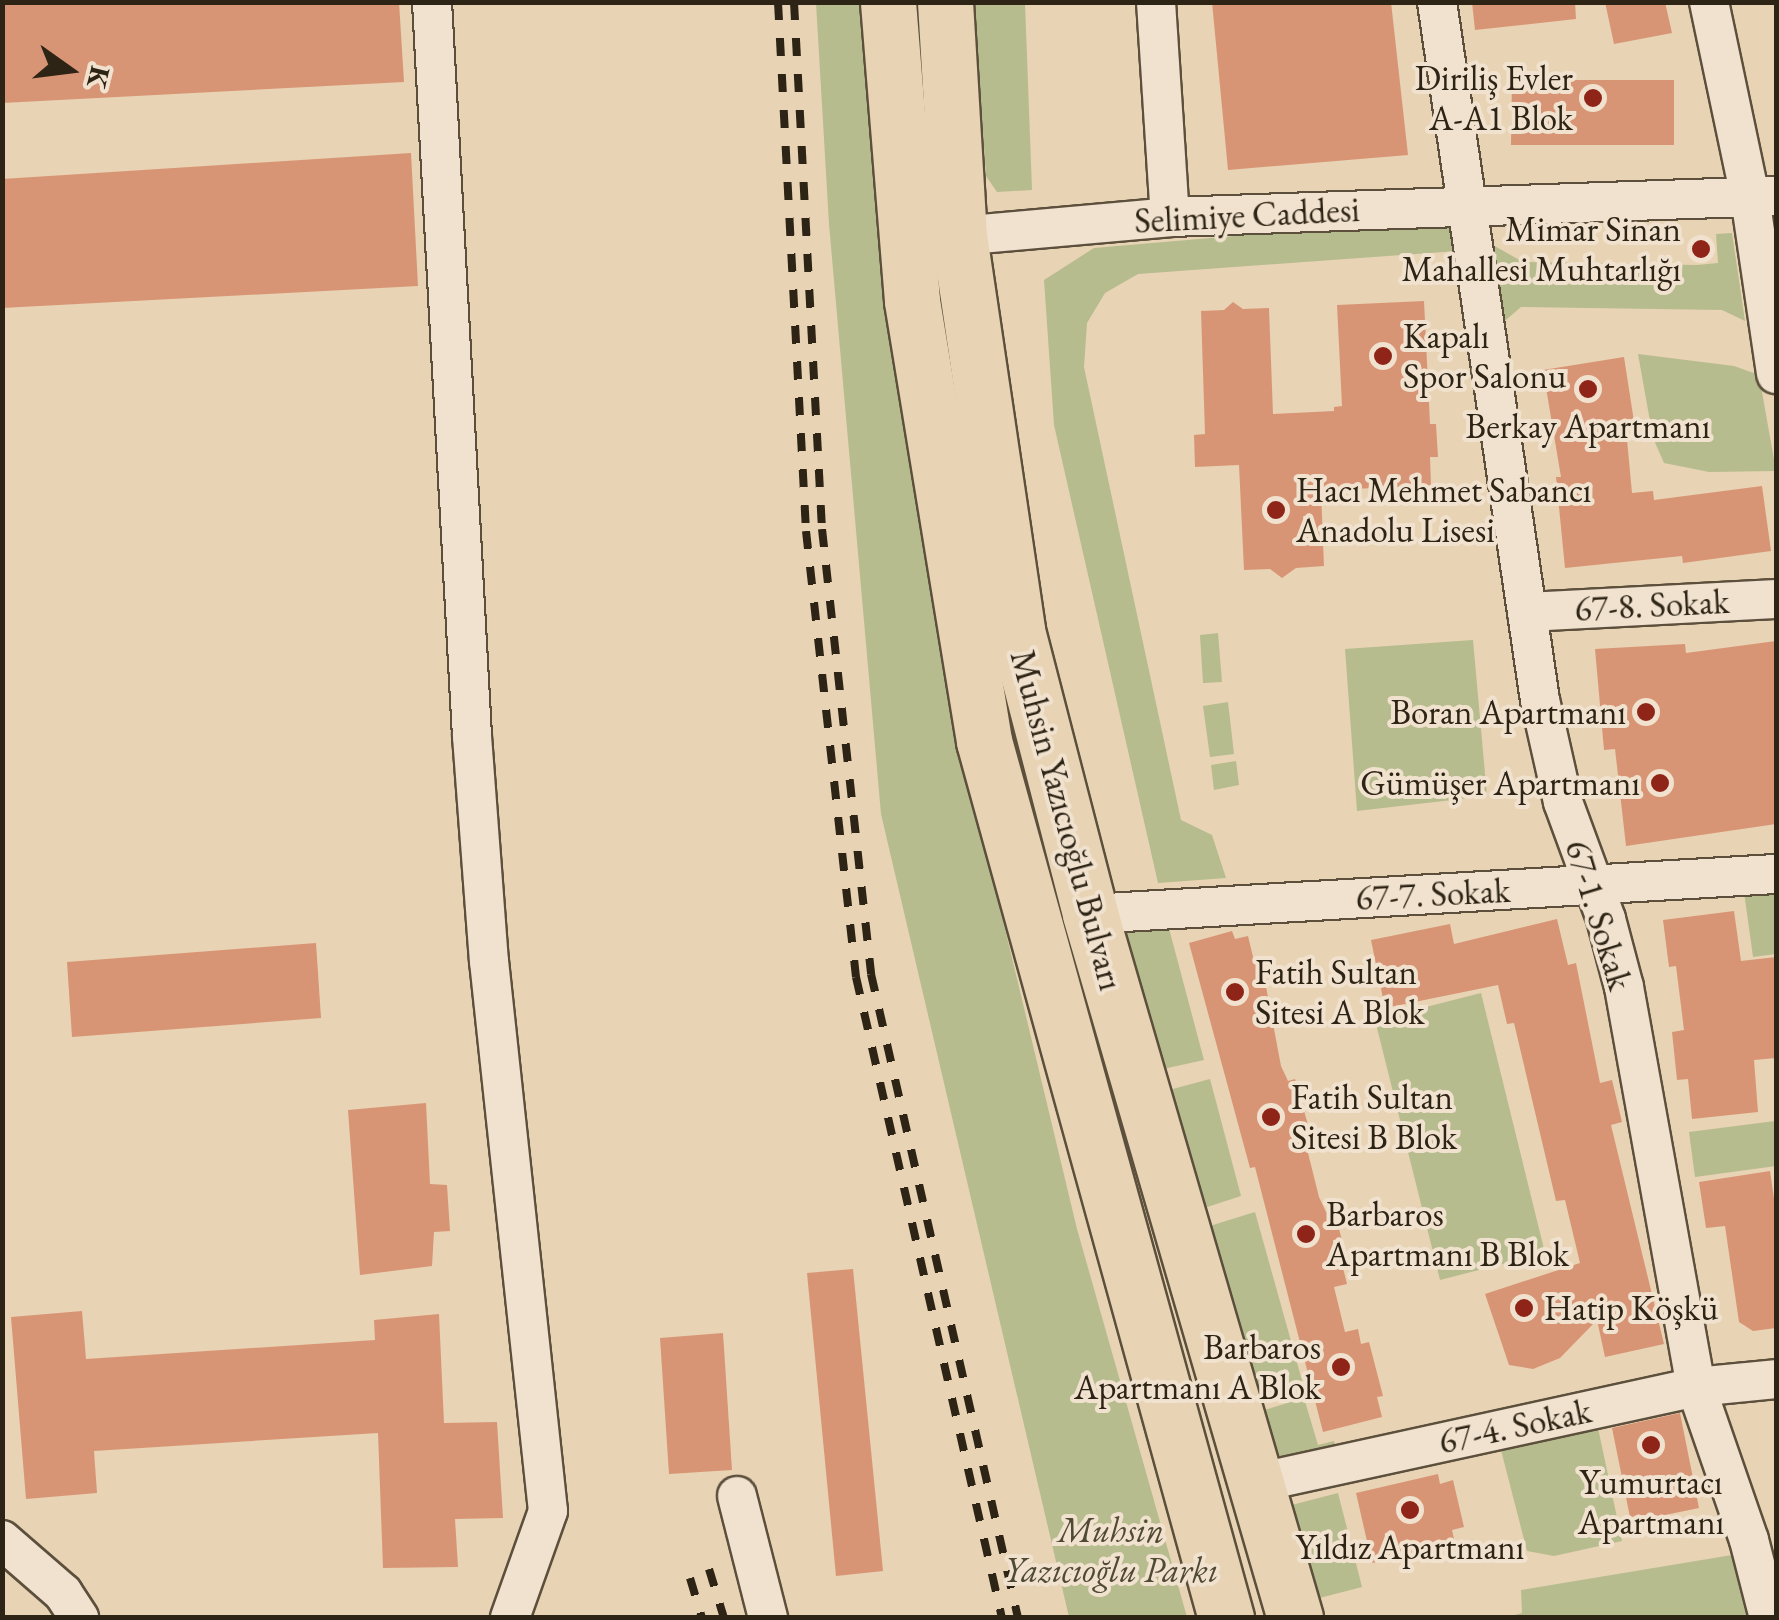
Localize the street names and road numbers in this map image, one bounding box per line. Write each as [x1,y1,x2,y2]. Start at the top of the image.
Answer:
street label: Selimiye Caddesi [1133,188,1361,242]
street label: 67-8. Sokak [1574,580,1730,630]
street label: Muhsin Yazıcıoğlu Bulvarı [1001,645,1133,995]
street label: 67-1. Sokak [1556,835,1642,995]
street label: 67-7. Sokak [1355,869,1511,919]
street label: 67-4. Sokak [1435,1389,1595,1463]

